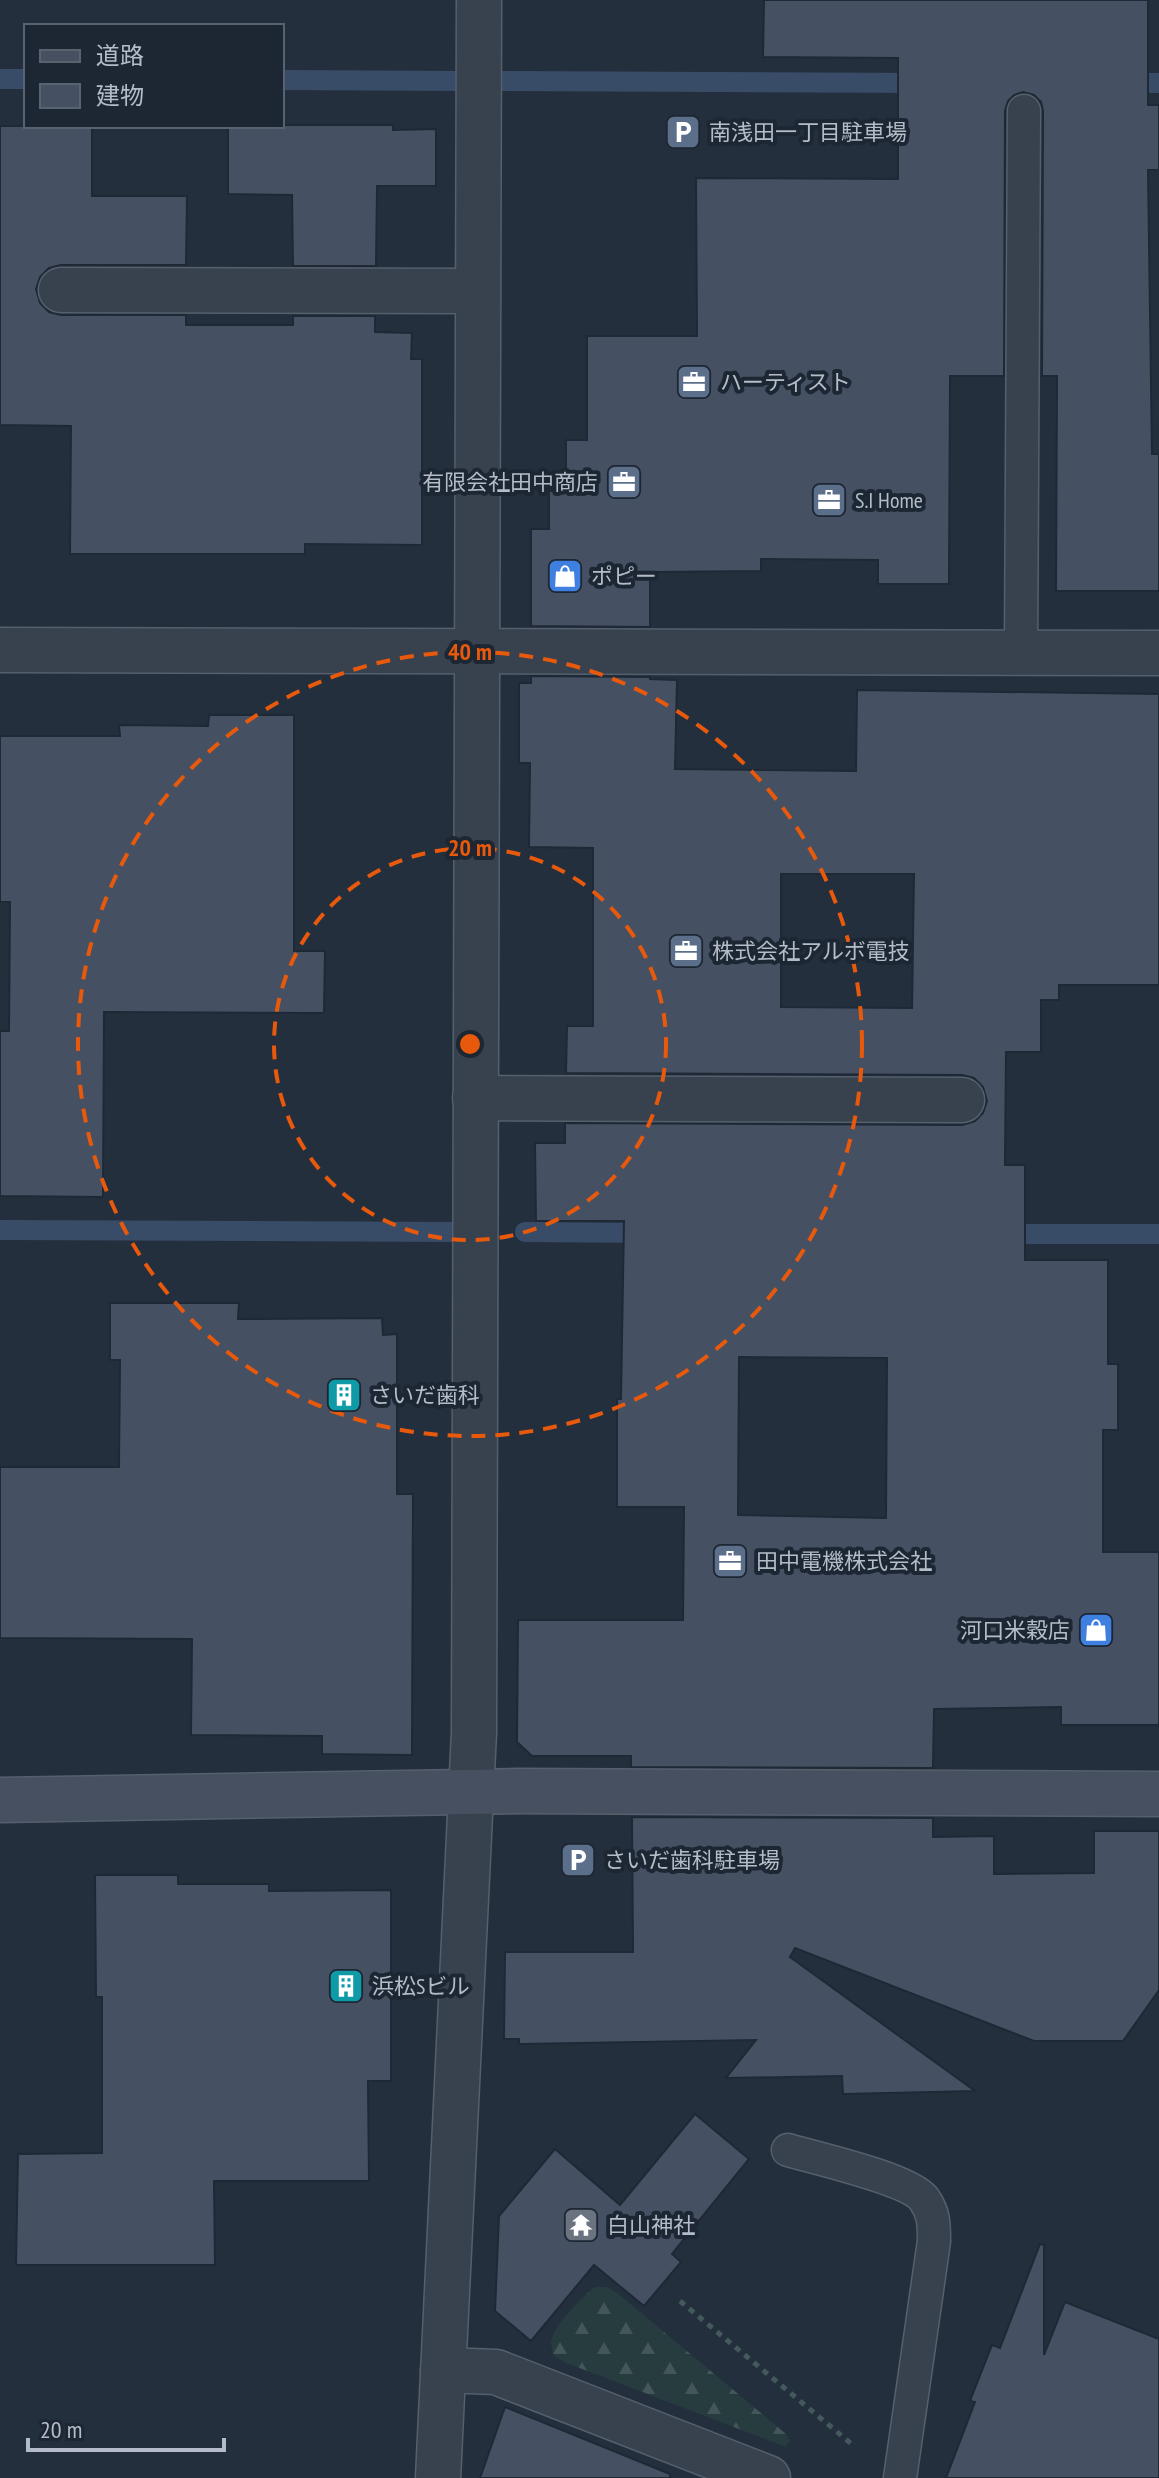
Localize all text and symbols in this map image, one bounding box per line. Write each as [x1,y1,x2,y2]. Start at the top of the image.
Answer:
legend [24,24,284,128]
text: 道路 [96,40,144,71]
text: 建物 [96,80,144,111]
parking icon: 南浅田一丁目駐車場 [664,113,702,151]
place label: 南浅田一丁目駐車場 [709,118,907,146]
office icon: ハーティスト [675,363,713,401]
place label: ハーティスト [720,368,851,396]
office icon: 有限会社田中商店 [605,463,643,501]
place label: 有限会社田中商店 [422,468,598,496]
office icon: S.I Home [810,481,848,519]
place label: S.I Home [855,486,923,514]
shop icon: ポピー [546,557,584,595]
place label: ポピー [591,562,657,590]
text: 40 m [448,636,492,667]
text: 20 m [448,832,492,863]
office icon: 株式会社アルボ電技 [667,932,705,970]
place label: 株式会社アルボ電技 [712,937,910,965]
centre of rings [456,1030,484,1058]
building icon: さいだ歯科 [325,1376,363,1414]
place label: さいだ歯科 [370,1381,480,1409]
office icon: 田中電機株式会社 [711,1542,749,1580]
place label: 田中電機株式会社 [756,1547,932,1575]
shop icon: 河口米穀店 [1077,1611,1115,1649]
place label: 河口米穀店 [960,1616,1070,1644]
parking icon: さいだ歯科駐車場 [559,1841,597,1879]
place label: さいだ歯科駐車場 [604,1846,780,1874]
building icon: 浜松Sビル [327,1967,365,2005]
place label: 浜松Sビル [372,1972,469,2000]
temple icon: 白山神社 [562,2206,600,2244]
place label: 白山神社 [607,2211,695,2239]
scale bar [28,2402,224,2452]
text: 20 m [40,2414,82,2445]

